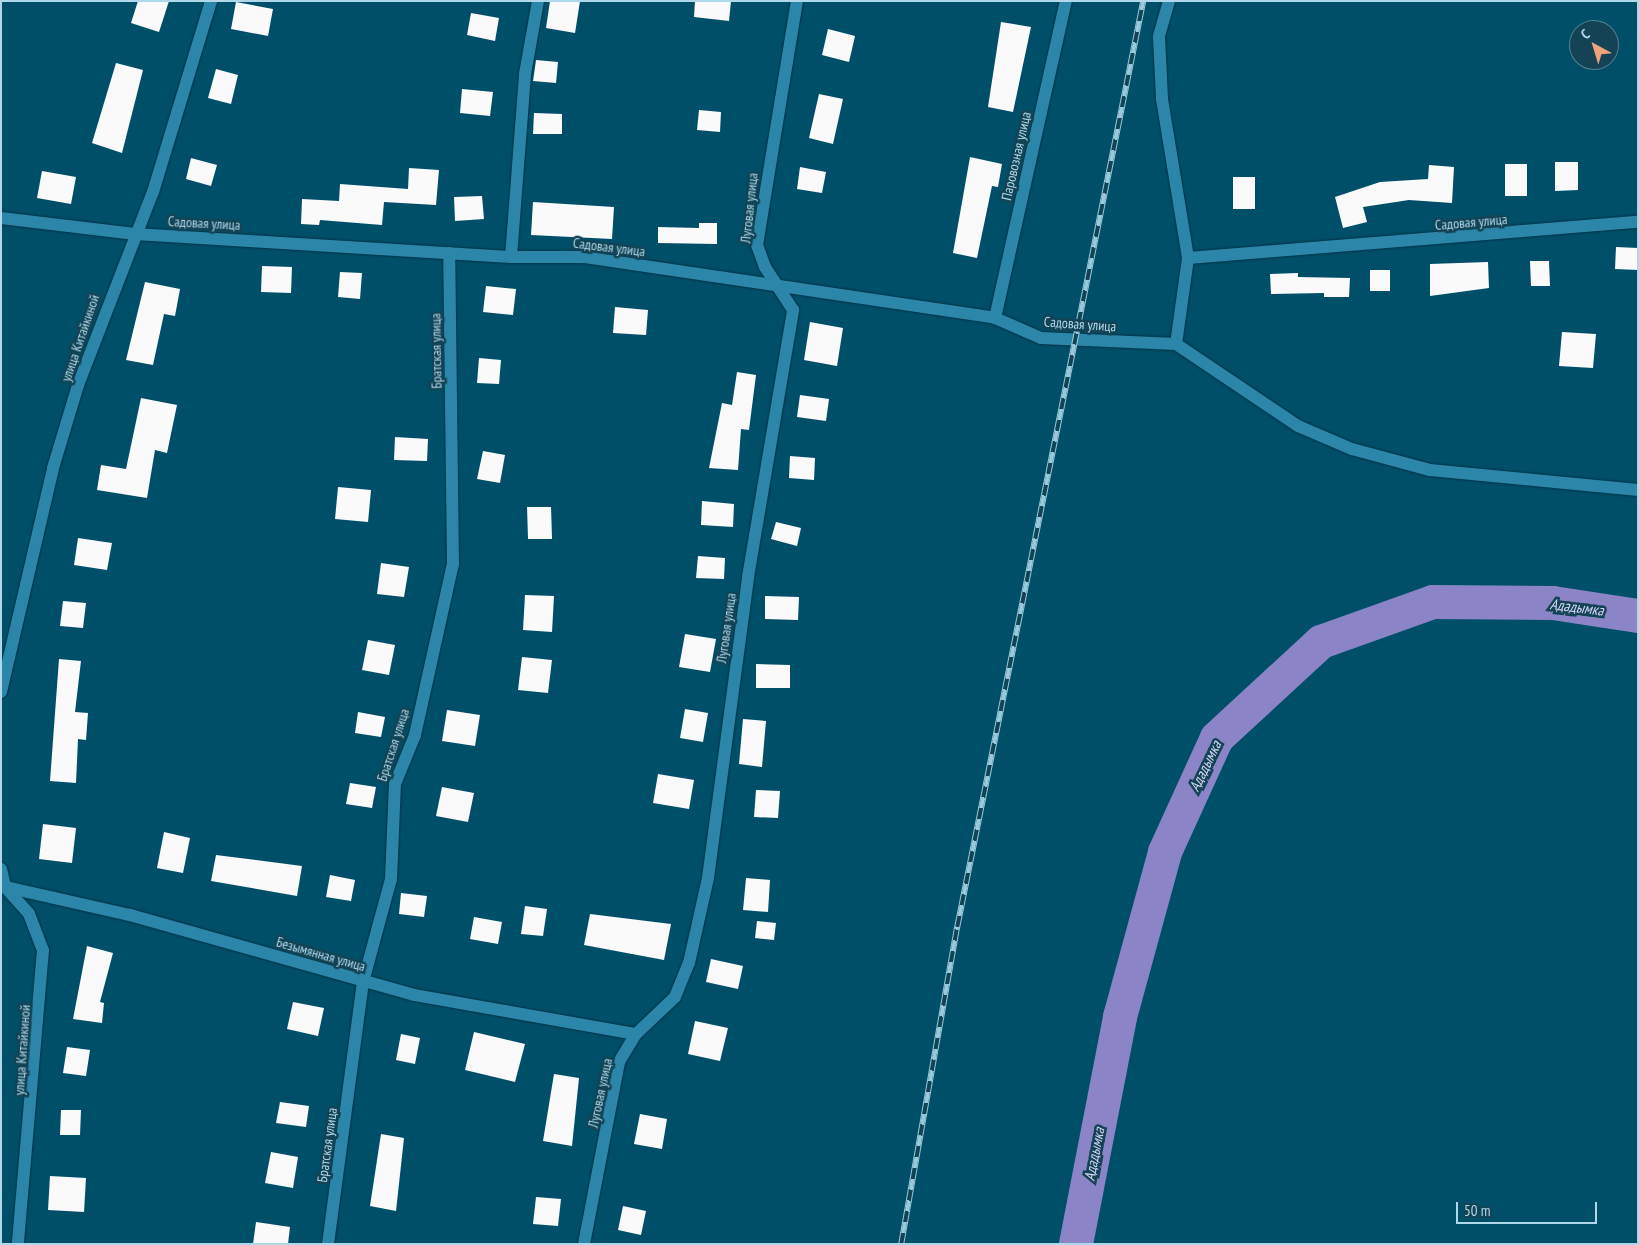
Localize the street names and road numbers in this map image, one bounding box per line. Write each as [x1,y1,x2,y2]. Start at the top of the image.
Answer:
street label: Паровозная улица [998,110,1034,202]
street label: Луговая улица [737,172,761,244]
street label: Садовая улица [1434,210,1508,234]
street label: Садовая улица [167,213,241,233]
street label: Садовая улица [572,234,646,260]
street label: улица Китайкиной [57,292,103,384]
street label: Братская улица [427,313,445,389]
street label: Садовая улица [1043,313,1117,335]
street label: Луговая улица [713,592,739,664]
street label: Братская улица [373,707,413,783]
street label: Безымянная улица [274,933,368,975]
street label: улица Китайкиной [10,1004,34,1096]
street label: Луговая улица [584,1057,616,1129]
street label: Братская улица [313,1107,341,1183]

